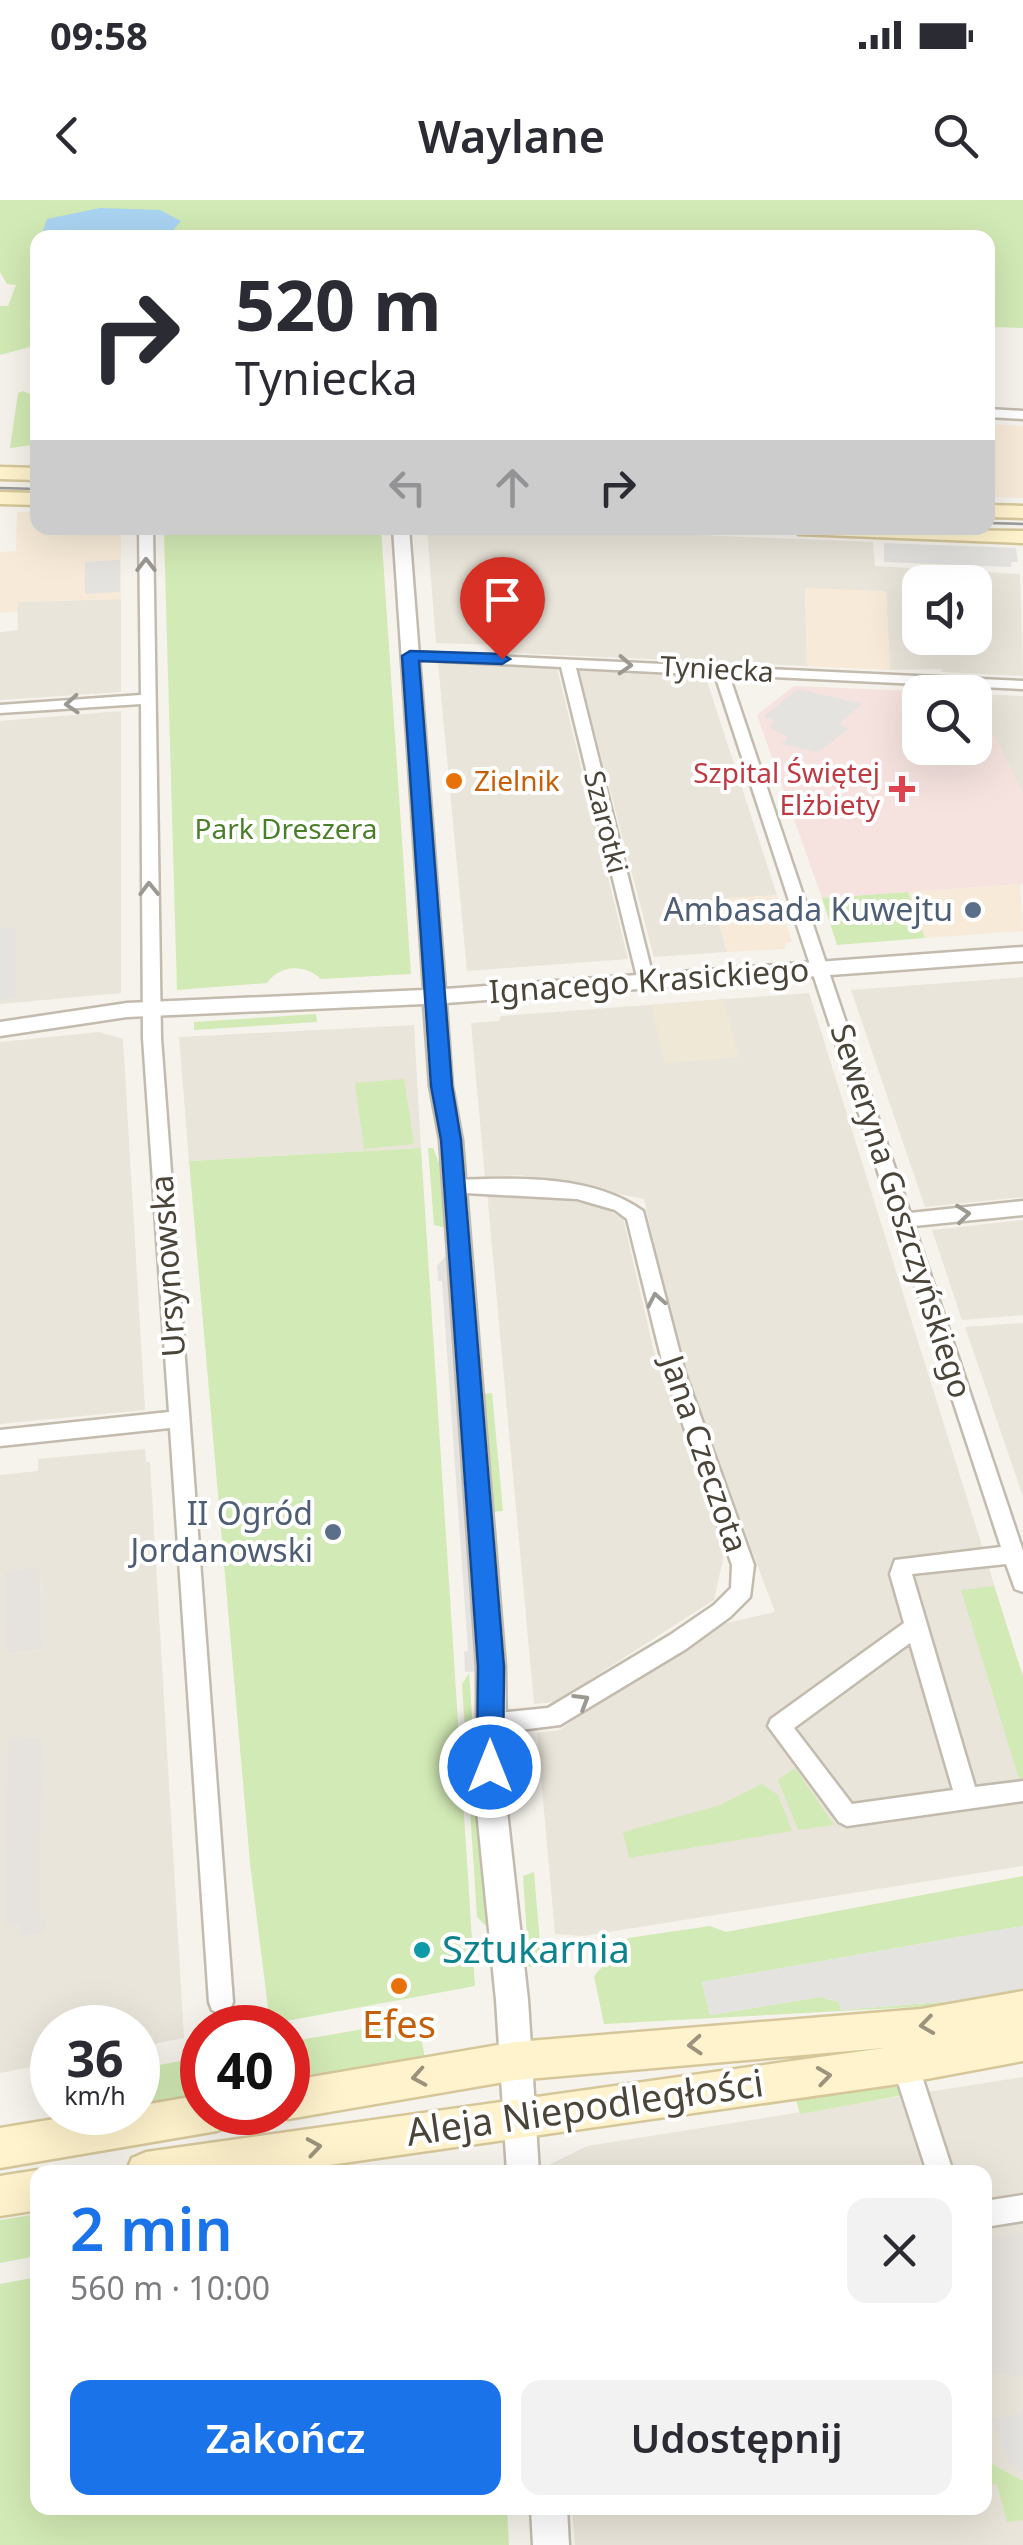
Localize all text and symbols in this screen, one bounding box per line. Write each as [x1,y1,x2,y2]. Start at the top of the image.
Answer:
text: 09:58 [50,9,148,61]
text: Waylane [418,105,605,166]
icon: back [40,108,95,163]
icon: search [928,108,983,163]
text: 520 m [235,256,442,352]
icon: right [70,270,200,400]
text: Tyniecka [235,347,418,408]
icon: left [380,460,435,515]
icon: ahead [485,460,540,515]
icon: right [590,460,645,515]
one-way arrow [135,556,157,572]
pin [460,557,545,660]
map controls [902,565,992,765]
button: sound [902,565,992,655]
icon: arrive [475,572,530,627]
street label: Tyniecka [659,646,775,690]
one-way arrow [618,654,634,675]
button: search [902,675,992,765]
one-way arrow [64,693,80,714]
place label: Szpital Świętej Elżbiety [693,753,881,823]
place label: Zielnik [474,761,560,799]
street label: Szarotki [576,766,638,877]
marker: Zielnik [443,770,465,792]
marker: Szpital Świętej Elżbiety [889,776,915,802]
park label: Park Dreszera [195,809,377,847]
one-way arrow [138,881,159,897]
place label: Ambasada Kuwejtu [663,887,953,930]
marker: Ambasada Kuwejtu [962,899,984,921]
street label: Ignacego Krasickiego [487,947,810,1012]
street label: Seweryna Goszczyńskiego [822,1018,983,1403]
street label: Ursynowska [139,1174,194,1359]
one-way arrow [956,1204,972,1225]
one-way arrow [646,1292,667,1308]
street label: Jana Czeczota [651,1347,759,1558]
place label: II Ogród Jordanowski [127,1491,313,1571]
marker: II Ogród Jordanowski [322,1521,344,1543]
one-way arrow [571,1694,589,1713]
position arrow [438,1715,542,1819]
place label: Sztukarnia [442,1922,630,1974]
marker: Sztukarnia [411,1939,433,1961]
marker: Efes [388,1975,410,1997]
place label: Efes [362,1997,436,2049]
speed limit sign: 40 [180,2005,310,2135]
one-way arrow [919,2014,935,2035]
text: 36 [66,2024,124,2092]
one-way arrow [686,2034,702,2055]
street label: Aleja Niepodległości [403,2055,767,2157]
one-way arrow [411,2066,428,2087]
one-way arrow [815,2066,832,2087]
text: km/h [64,2078,126,2112]
one-way arrow [306,2137,322,2158]
text: 2 min [70,2187,233,2269]
button: close [847,2198,952,2303]
text: 560 m · 10:00 [70,2266,270,2309]
button: Zakończ [70,2380,501,2495]
button: Udostępnij [521,2380,952,2495]

